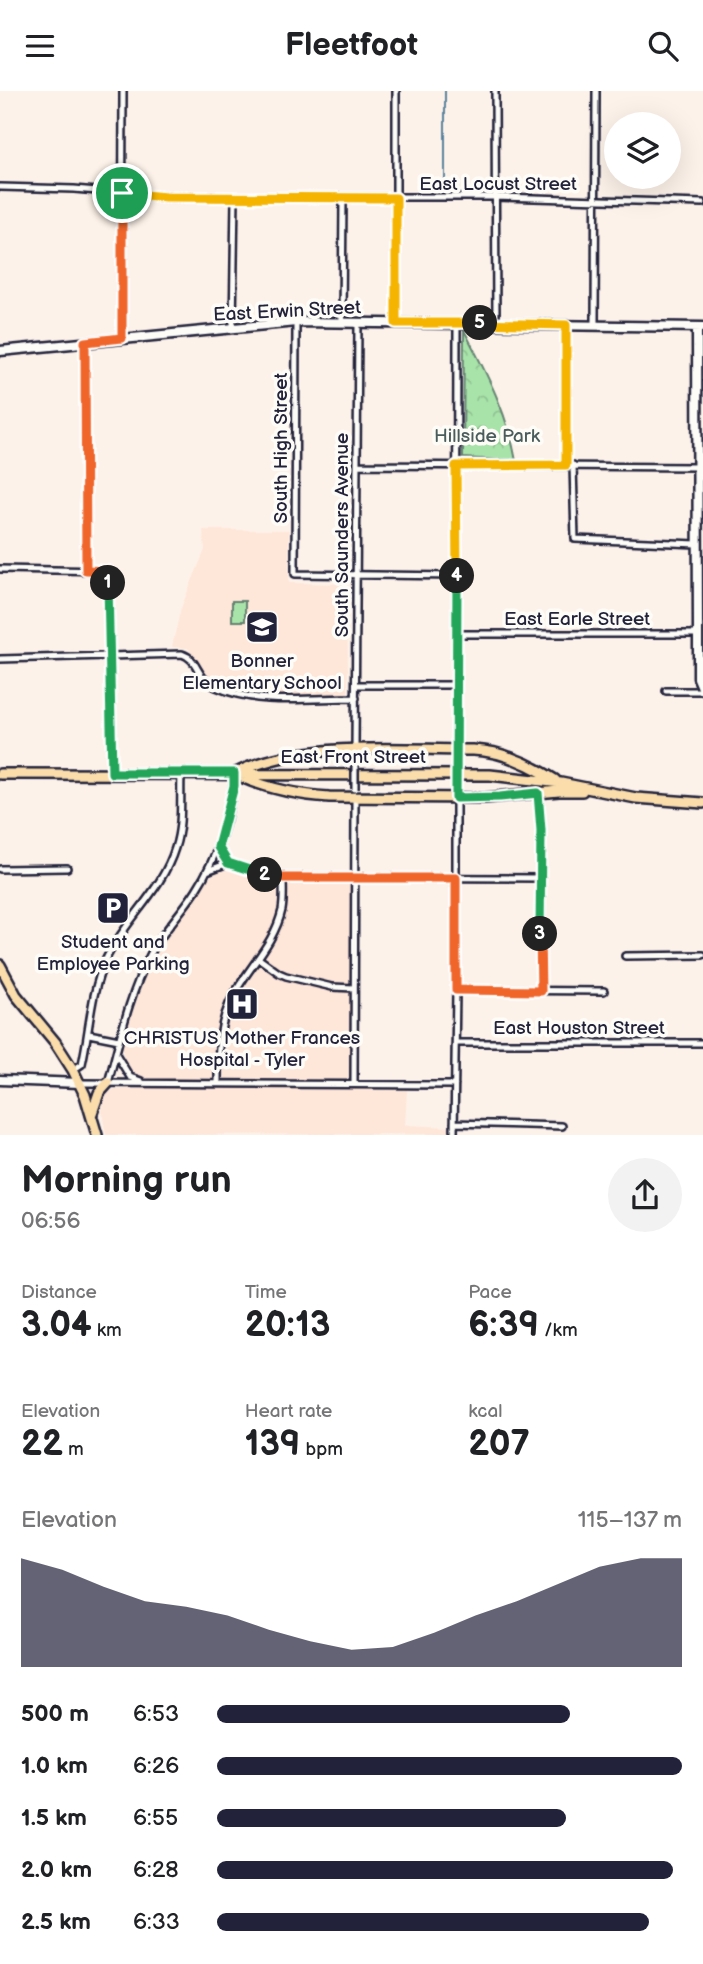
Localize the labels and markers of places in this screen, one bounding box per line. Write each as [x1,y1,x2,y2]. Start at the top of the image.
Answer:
pin [92,163,152,223]
pin: 5 [462,306,498,341]
pin: 4 [440,559,475,594]
pin: 1 [90,566,126,601]
school or university icon: Bonner Elementary School [243,608,281,646]
place label: Bonner Elementary School [182,650,342,695]
pin: 2 [247,857,282,893]
parking icon: Student and Employee Parking [94,889,132,927]
pin: 3 [522,917,558,951]
place label: Student and Employee Parking [36,931,190,976]
hospital icon: CHRISTUS Mother Frances Hospital - Tyler [223,985,261,1023]
place label: CHRISTUS Mother Frances Hospital - Tyler [124,1027,360,1072]

